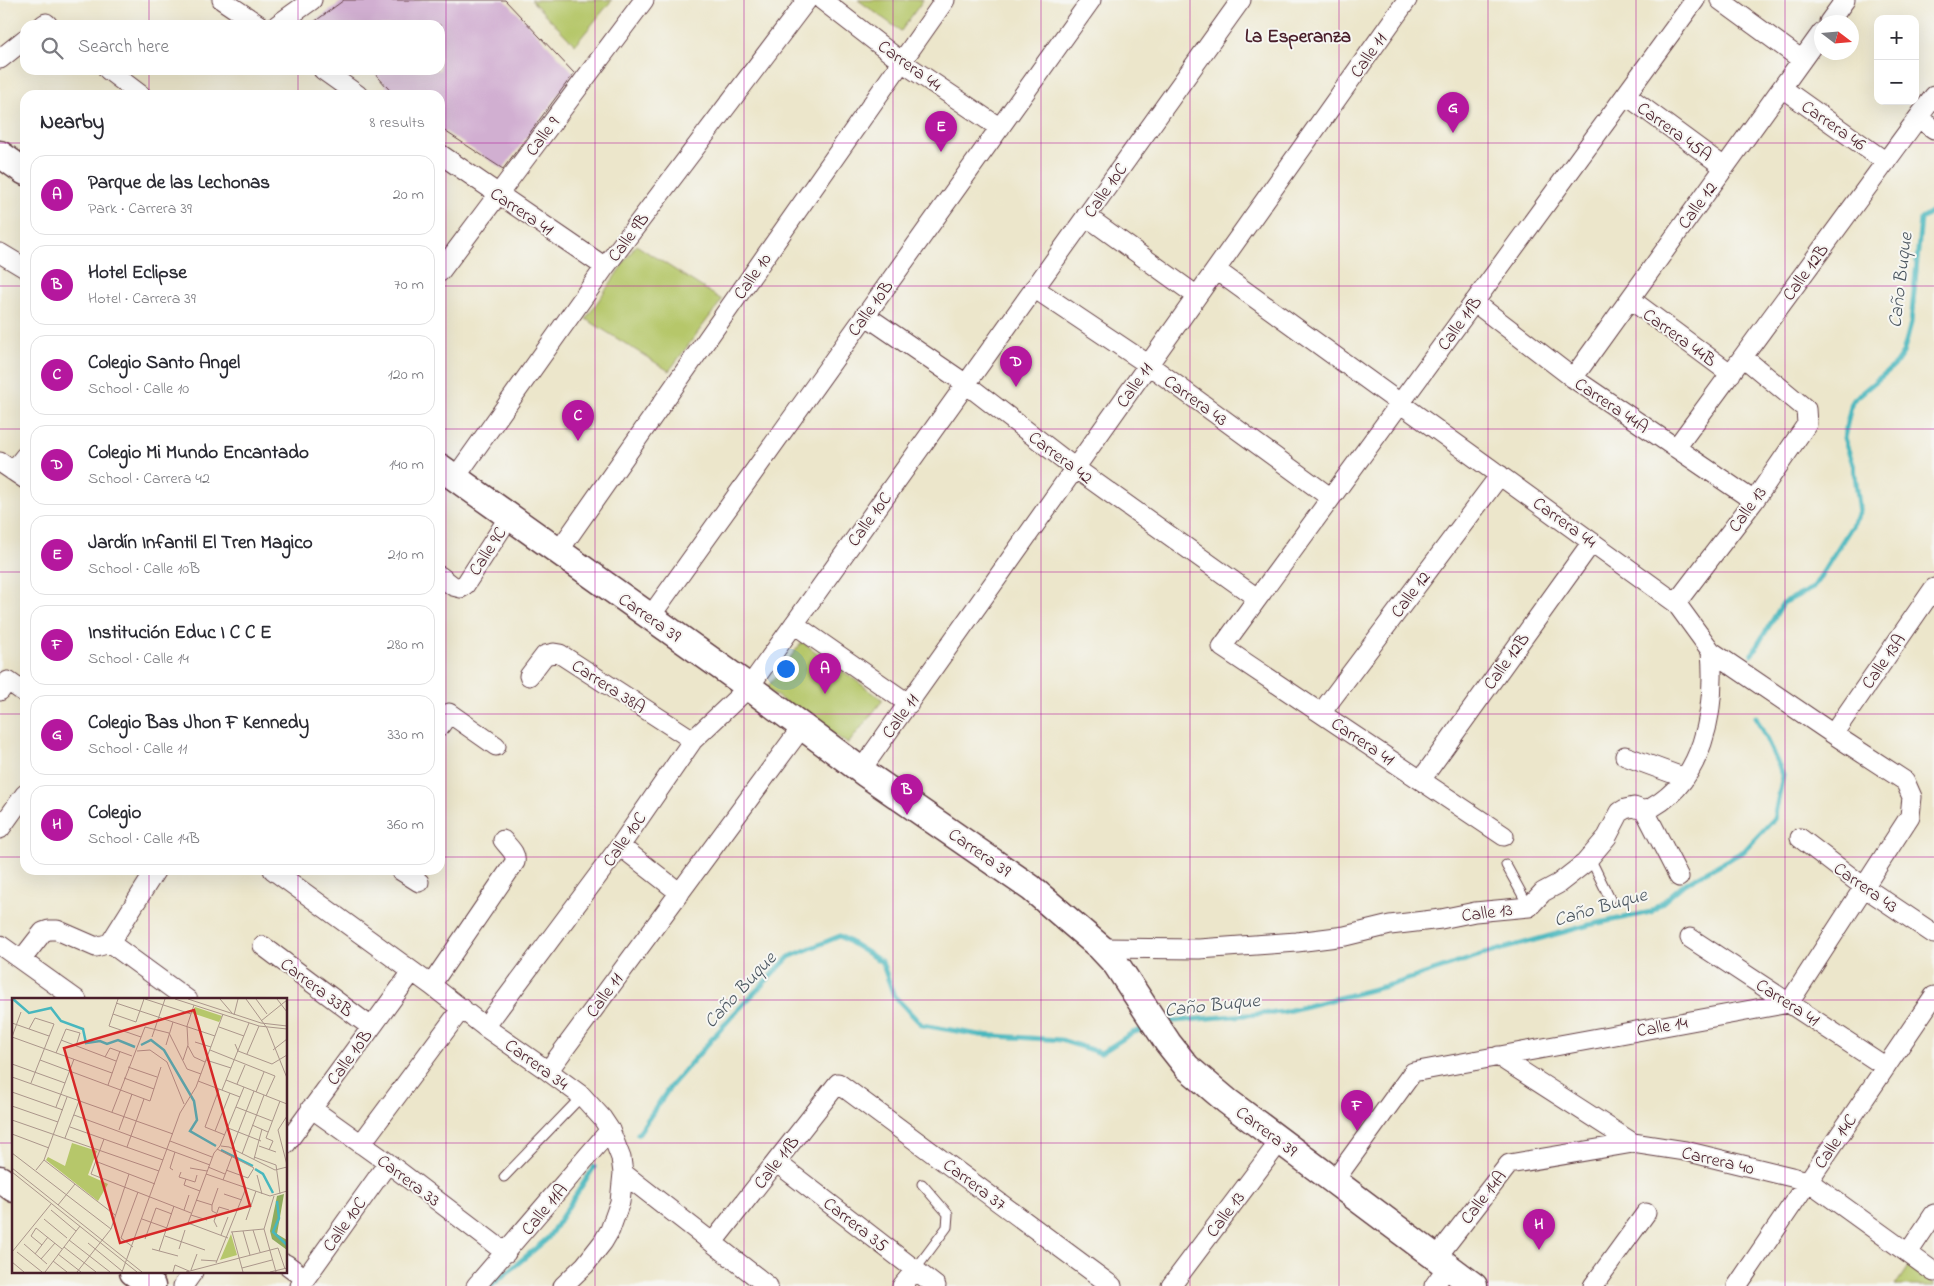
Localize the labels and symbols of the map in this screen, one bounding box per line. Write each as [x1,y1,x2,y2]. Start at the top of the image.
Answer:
north arrow [1814,15,1859,60]
district label: La Esperanza [1245,24,1351,51]
street label: Calle 11 [1345,28,1395,84]
street label: Carrera 44 [871,35,947,99]
pin: G [1437,92,1469,133]
street label: Carrera 46 [1795,95,1871,159]
street label: Carrera 45A [1631,96,1717,169]
street label: Calle 9 [520,111,567,162]
pin: E [925,111,957,152]
street label: Calle 10C [1078,158,1135,224]
street label: Calle 12 [1673,177,1725,235]
street label: Carrera 41 [484,182,558,244]
street label: Calle 9B [602,208,657,268]
water label: Caño Buque [1882,230,1921,329]
street label: Calle 12B [1777,239,1836,307]
street label: Calle 10 [728,248,779,306]
street label: Calle 10B [842,276,901,343]
street label: Calle 11B [1432,292,1489,357]
street label: Carrera 44B [1637,303,1721,374]
pin: D [1000,346,1032,387]
street label: Calle 11 [1111,358,1161,414]
street label: Carrera 43 [1157,370,1232,434]
street label: Carrera 44A [1569,372,1653,441]
pin: C [562,400,594,441]
street label: Carrera 42 [1022,426,1098,492]
street label: Calle 13 [1723,482,1774,539]
street label: Calle 10C [842,488,899,553]
street label: Carrera 44 [1526,492,1602,556]
street label: Calle 9C [463,522,514,582]
street label: Calle 12 [1385,566,1438,624]
street label: Carrera 39 [612,587,686,650]
street label: Calle 12B [1478,628,1537,696]
street label: Calle 13A [1856,629,1913,695]
pin: A [809,653,841,694]
street label: Carrera 38A [566,654,650,721]
your location [773,656,799,682]
street label: Calle 11 [877,689,927,745]
street label: Carrera 41 [1325,712,1399,774]
pin: B [891,774,923,815]
street label: Calle 10C [597,807,654,873]
street label: Carrera 39 [942,822,1016,885]
street label: Carrera 43 [1827,857,1902,920]
water label: Caño Buque [1551,882,1652,935]
street label: Calle 13 [1460,898,1514,930]
water label: Caño Buque [698,945,784,1035]
street label: Carrera 33B [274,952,358,1025]
street label: Calle 11 [581,968,631,1024]
street label: Carrera 41 [1750,973,1824,1034]
water label: Caño Buque [1163,988,1263,1025]
inset map [12,998,288,1274]
street label: Calle 14 [1635,1011,1690,1045]
street label: Calle 10B [321,1025,380,1092]
street label: Carrera 34 [498,1034,574,1098]
pin: F [1341,1090,1373,1131]
street label: Carrera 39 [1229,1101,1303,1165]
street label: Calle 14C [1809,1109,1865,1175]
street label: Calle 11B [748,1131,807,1196]
street label: Carrera 40 [1679,1141,1757,1183]
street label: Carrera 33 [371,1149,445,1214]
street label: Carrera 37 [937,1153,1011,1218]
street label: Calle 14A [1455,1166,1514,1231]
street label: Calle 11A [516,1179,575,1242]
street label: Calle 13 [1201,1187,1252,1244]
street label: Calle 10C [317,1192,374,1258]
street label: Carrera 35 [817,1192,893,1259]
pin: H [1523,1209,1555,1250]

